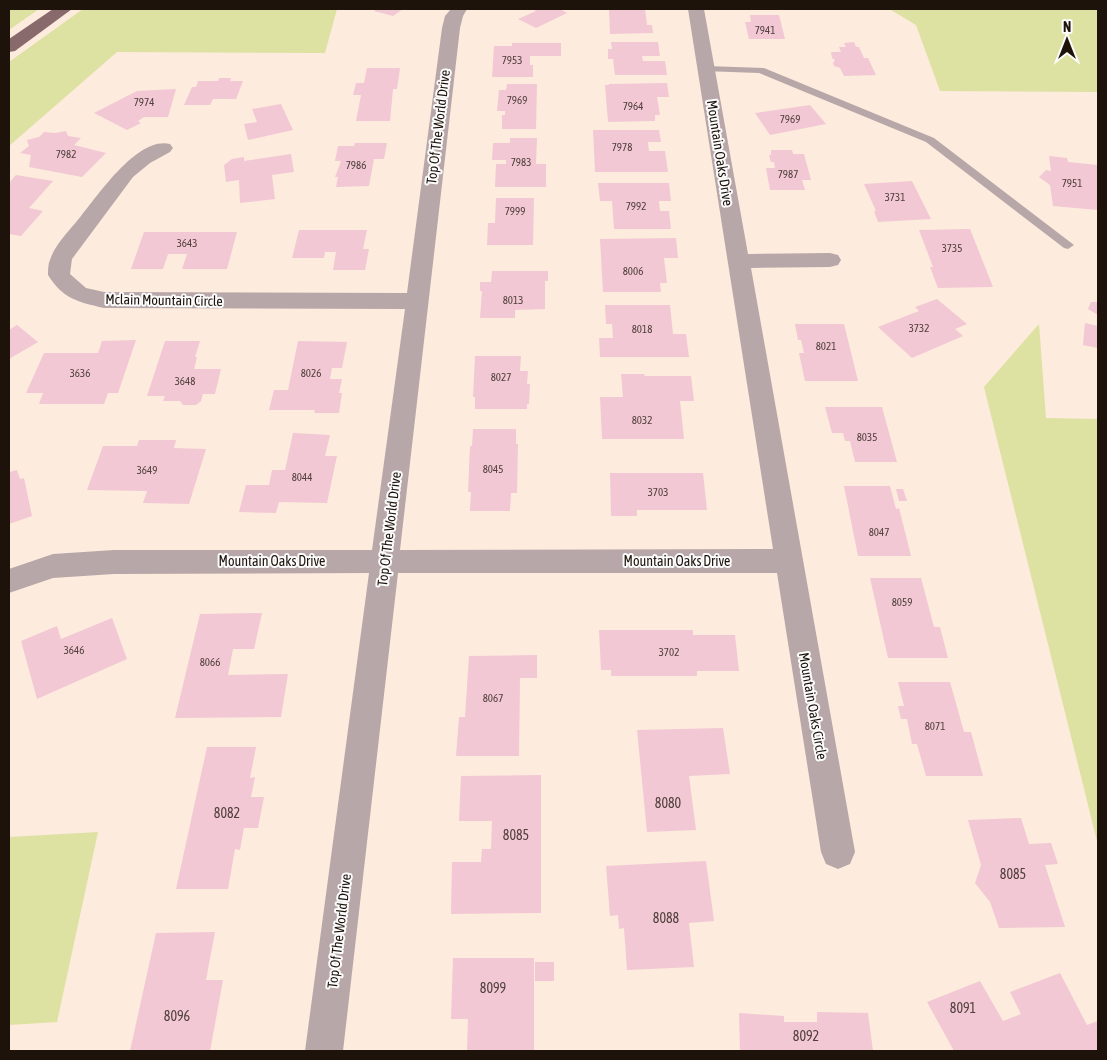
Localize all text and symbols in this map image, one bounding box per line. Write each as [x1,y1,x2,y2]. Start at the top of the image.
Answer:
north arrow [1042,15,1092,65]
text: N [1063,19,1071,35]
house number: 7941 [755,24,775,36]
house number: 7953 [502,54,522,66]
street label: Top Of The World Drive [423,69,453,185]
house number: 7969 [507,94,527,106]
house number: 7974 [134,96,154,108]
street label: Mountain Oaks Drive [704,99,736,207]
house number: 7964 [623,100,643,112]
house number: 7969 [780,113,800,125]
house number: 7978 [612,141,632,153]
house number: 7982 [56,148,76,160]
house number: 7983 [511,156,531,168]
house number: 7986 [346,159,366,171]
house number: 7987 [778,168,798,180]
house number: 7951 [1062,177,1082,189]
house number: 3731 [885,191,905,203]
house number: 7992 [626,200,646,212]
house number: 7999 [505,205,525,217]
house number: 3643 [177,237,197,249]
house number: 3735 [942,242,962,254]
house number: 8006 [623,265,643,277]
street label: Mclain Mountain Circle [105,291,223,309]
house number: 8013 [503,294,523,306]
house number: 3732 [909,322,929,334]
house number: 8018 [632,323,652,335]
house number: 8021 [816,340,836,352]
house number: 3636 [70,367,90,379]
house number: 8026 [301,367,321,379]
house number: 8027 [491,371,511,383]
house number: 3648 [175,375,195,387]
house number: 8032 [632,414,652,426]
house number: 8035 [857,431,877,443]
house number: 8045 [483,463,503,475]
house number: 3649 [137,464,157,476]
house number: 8044 [292,471,312,483]
street label: Top Of The World Drive [374,471,404,587]
house number: 3703 [648,486,668,498]
house number: 8047 [869,526,889,538]
street label: Mountain Oaks Drive [219,553,325,569]
street label: Mountain Oaks Drive [624,553,730,569]
house number: 8059 [892,596,912,608]
house number: 3646 [64,644,84,656]
house number: 3702 [659,646,679,658]
street label: Mountain Oaks Circle [796,651,830,761]
house number: 8066 [200,656,220,668]
house number: 8067 [483,692,503,704]
house number: 8071 [925,720,945,732]
house number: 8080 [655,795,682,811]
house number: 8082 [214,805,240,821]
house number: 8085 [503,827,529,843]
house number: 8085 [1000,866,1026,882]
street label: Top Of The World Drive [324,873,354,989]
house number: 8088 [653,910,680,926]
house number: 8099 [480,980,506,996]
house number: 8091 [950,1000,976,1016]
house number: 8096 [164,1008,191,1024]
house number: 8092 [793,1028,819,1044]

